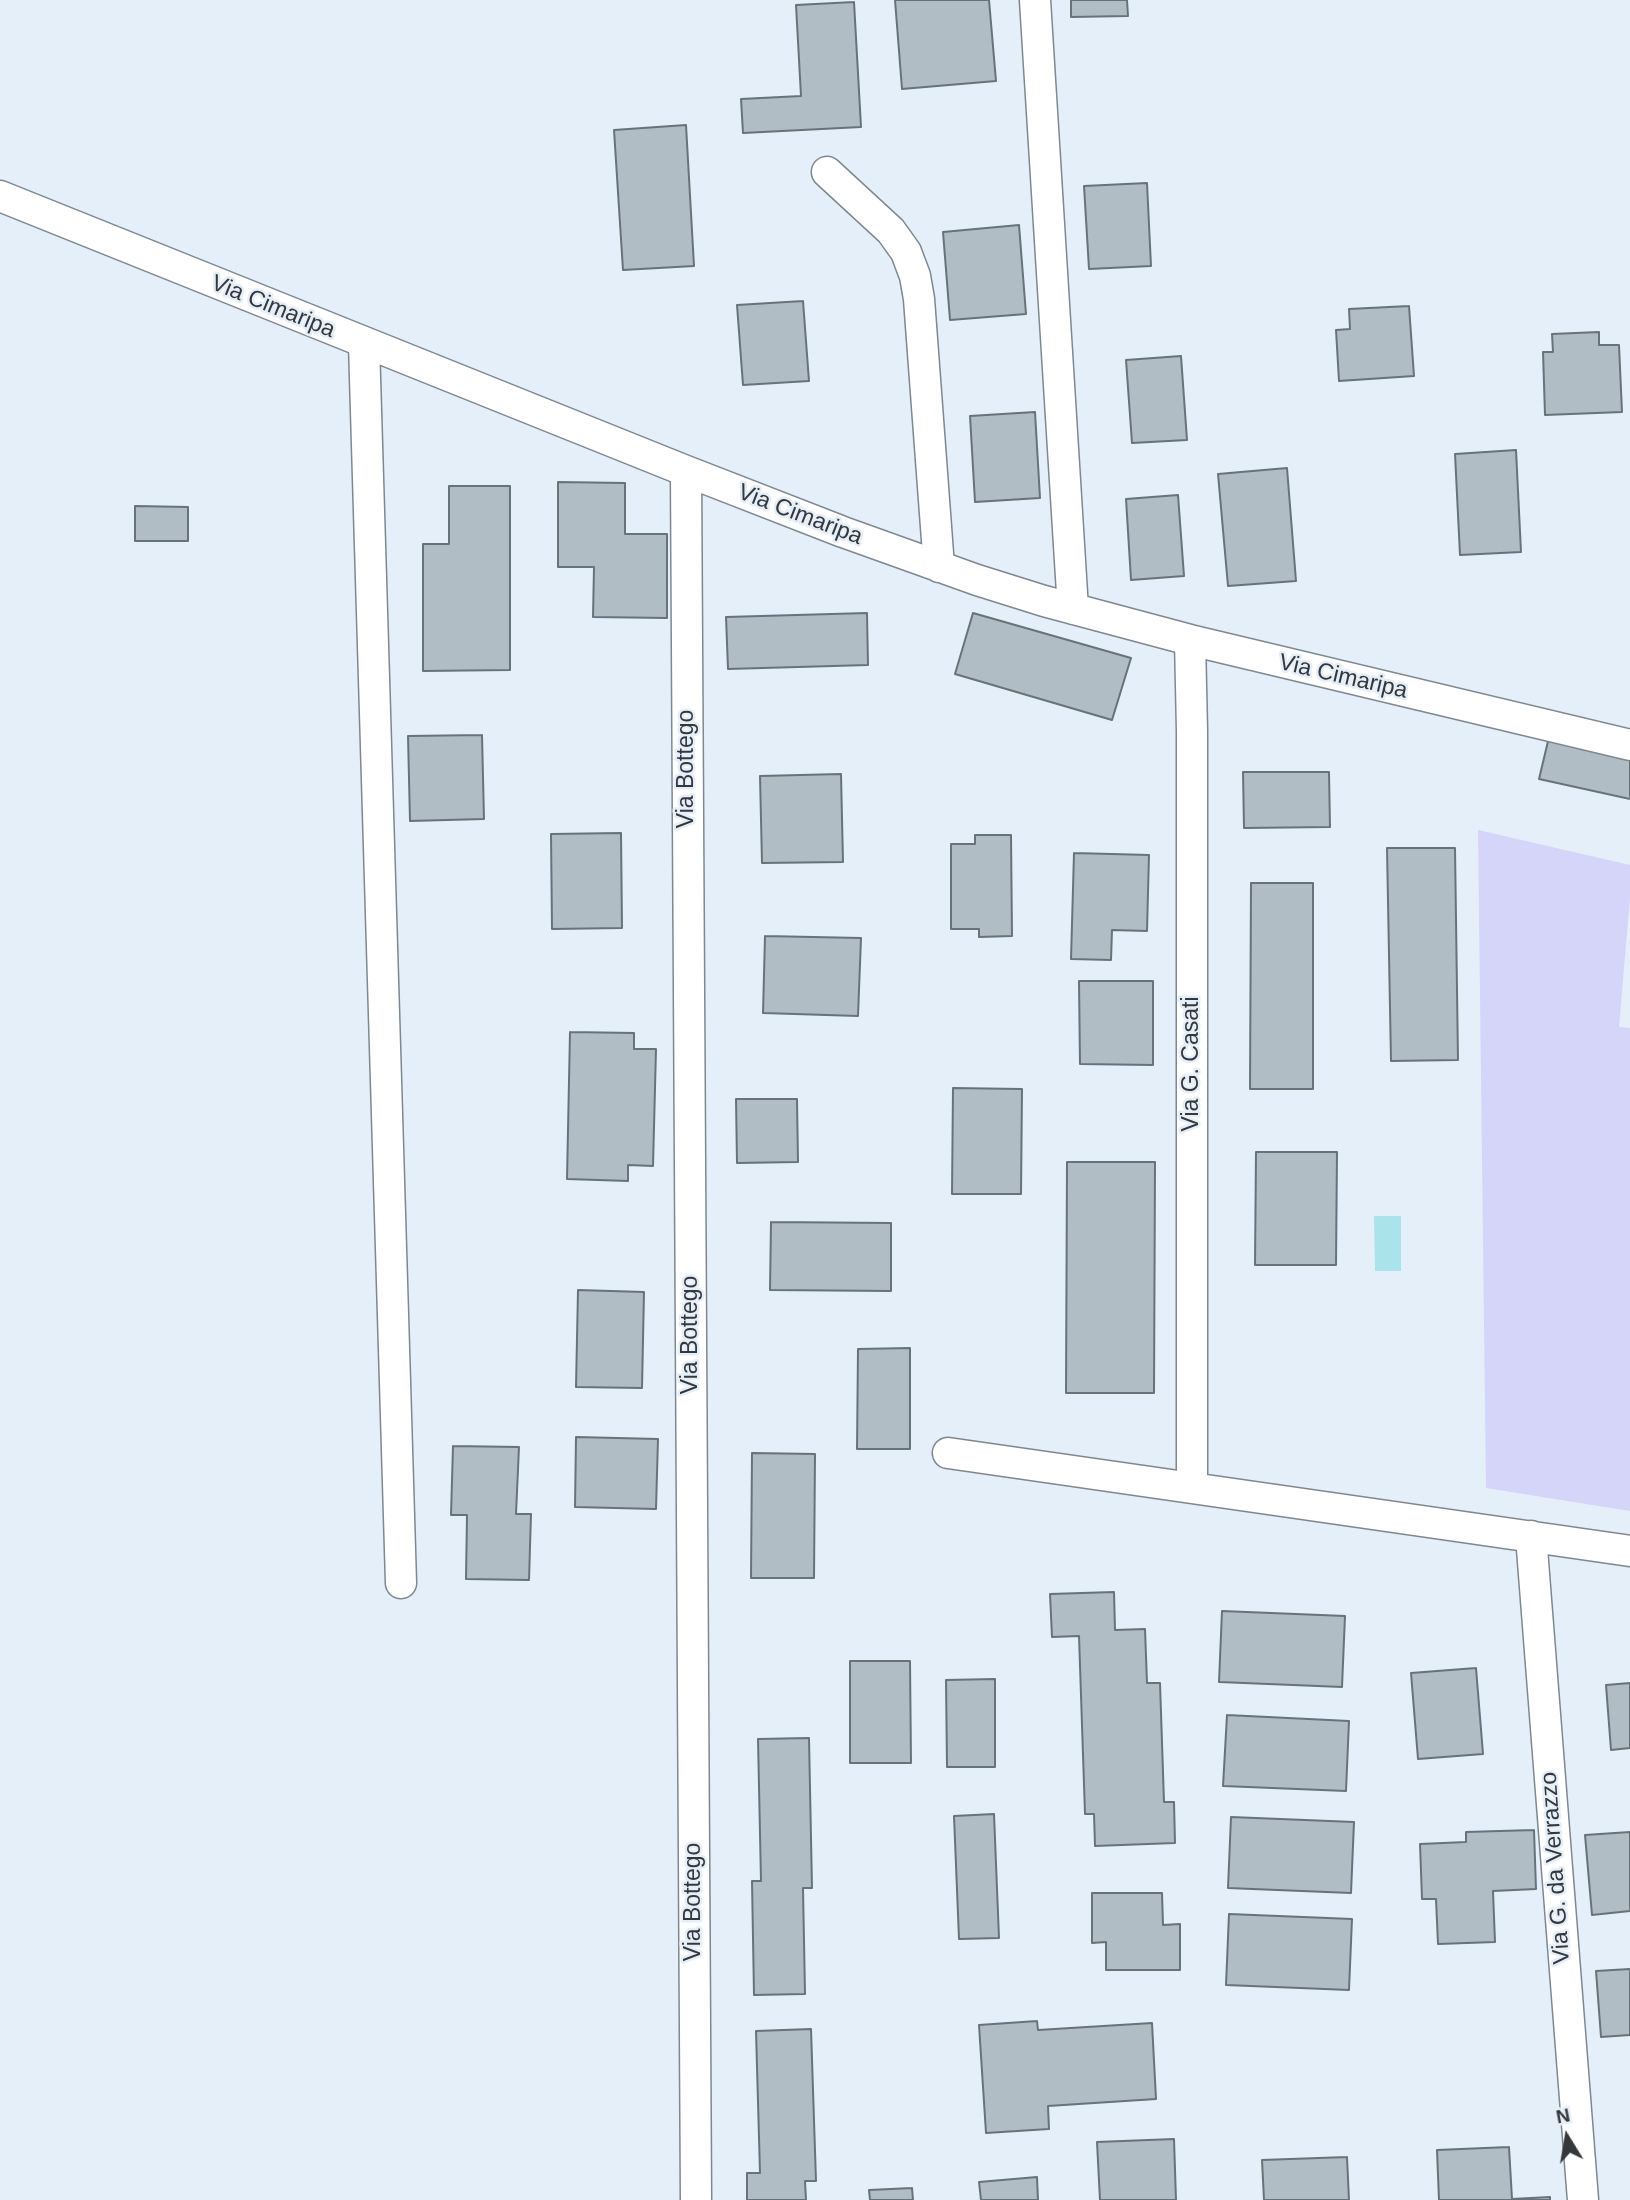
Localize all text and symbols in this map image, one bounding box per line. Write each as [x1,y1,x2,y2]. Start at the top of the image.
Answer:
street label: Via Cimaripa [207,270,339,344]
street label: Via Cimaripa [734,479,866,551]
street label: Via Cimaripa [1276,649,1410,705]
street label: Via Bottego [673,710,701,828]
street label: Via G. Casati [1178,996,1206,1132]
street label: Via Bottego [677,1276,705,1394]
street label: Via G. da Verrazzo [1536,1771,1576,1965]
street label: Via Bottego [680,1843,708,1961]
north arrow [1532,2102,1602,2172]
text: N [1554,2104,1572,2128]

